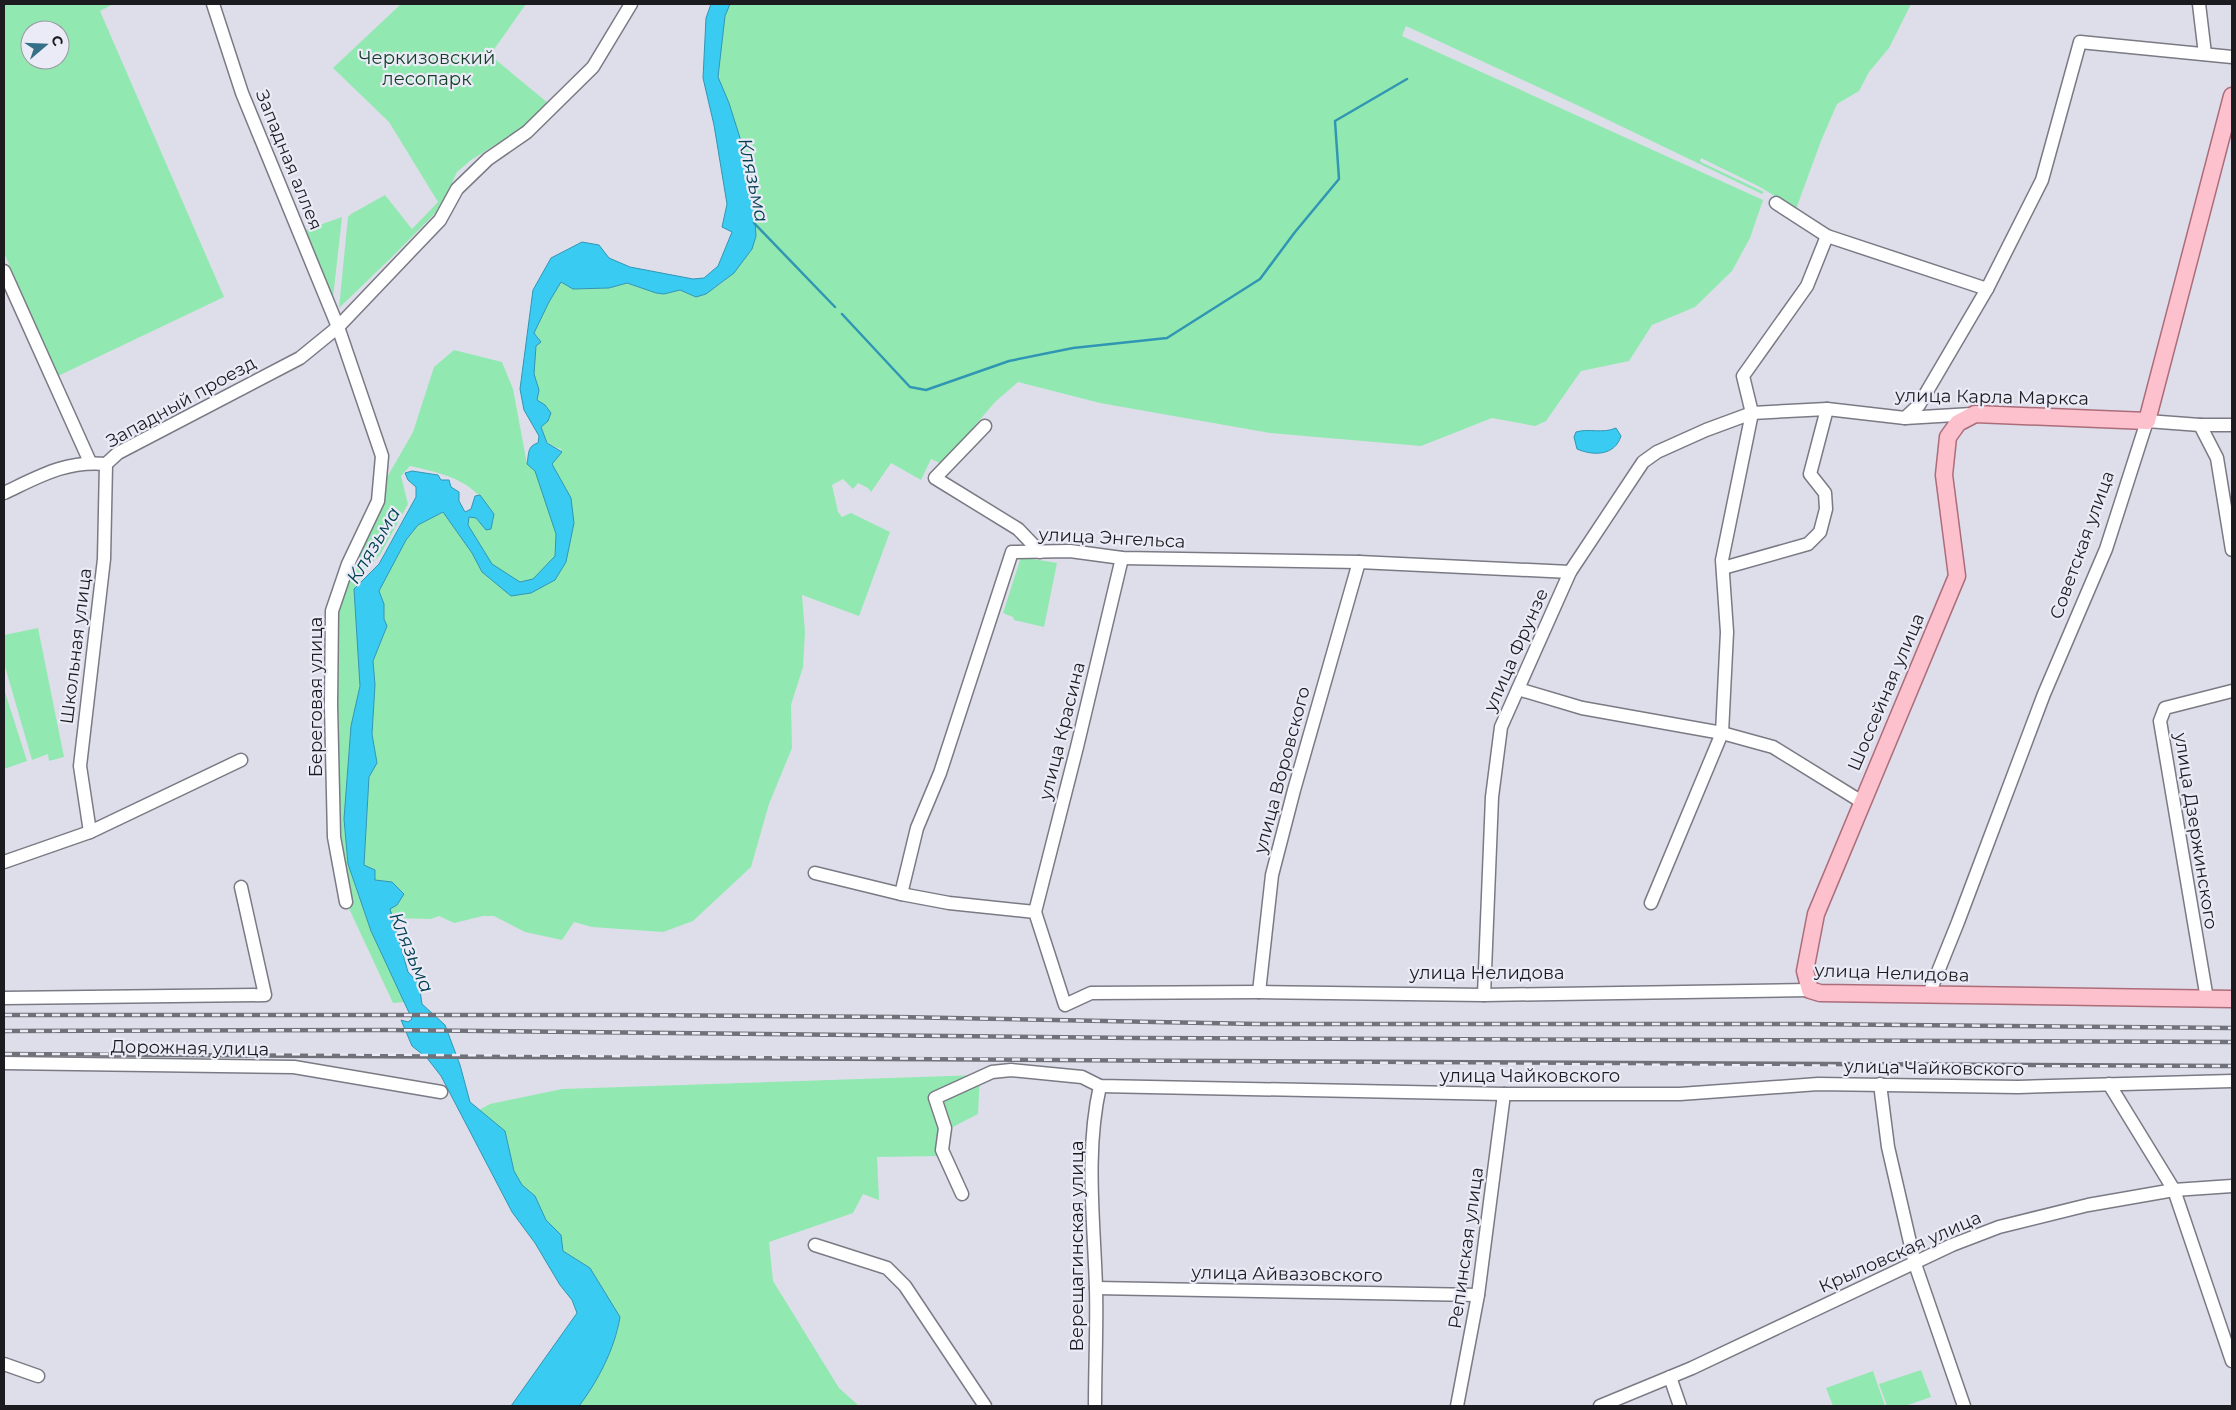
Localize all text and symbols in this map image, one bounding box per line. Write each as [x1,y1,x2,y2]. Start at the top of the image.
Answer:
north arrow [20,20,70,70]
text: С [47,33,67,49]
park label: Черкизовский лесопарк [359,47,495,90]
street label: Западная аллея [251,87,327,233]
water label: Клязьма [733,136,774,224]
street label: Западный проезд [102,352,260,452]
street label: улица Карла Маркса [1894,384,2089,410]
street label: Советская улица [2045,468,2119,622]
water label: Клязьма [342,503,405,588]
street label: улица Энгельса [1037,523,1186,553]
street label: Школьная улица [56,567,96,725]
street label: улица Фрунзе [1479,585,1553,716]
street label: Шоссейная улица [1843,610,1929,774]
street label: Береговая улица [305,617,327,777]
street label: улица Красина [1034,660,1090,803]
street label: улица Воровского [1249,684,1315,857]
street label: улица Дзержинского [2169,730,2222,931]
water label: Клязьма [384,908,439,996]
street label: улица Нелидова [1813,959,1970,987]
street label: улица Нелидова [1409,962,1564,984]
street label: Дорожная улица [111,1036,269,1060]
street label: улица Чайковского [1843,1055,2024,1081]
street label: улица Чайковского [1439,1065,1620,1087]
street label: Верещагинская улица [1066,1140,1088,1352]
street label: Репинская улица [1444,1166,1488,1330]
street label: Крыловская улица [1815,1206,1985,1298]
street label: улица Айвазовского [1190,1261,1383,1287]

